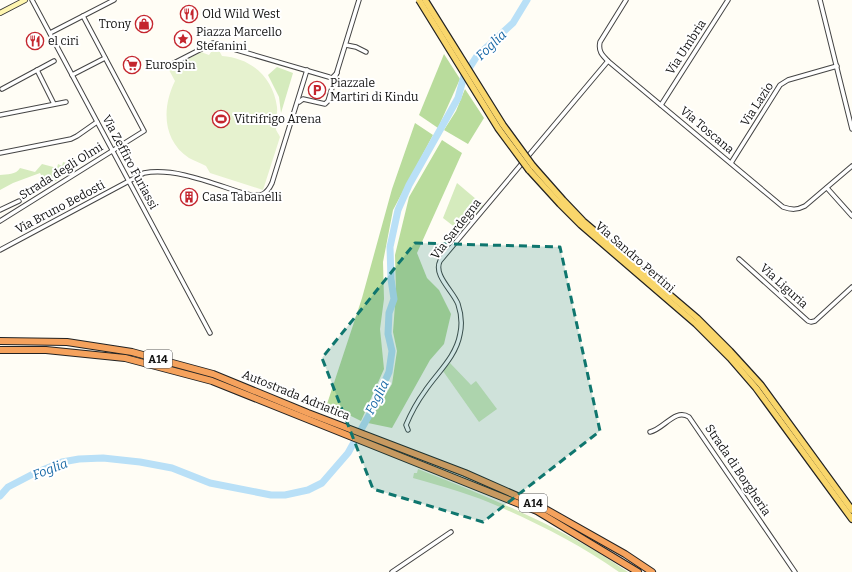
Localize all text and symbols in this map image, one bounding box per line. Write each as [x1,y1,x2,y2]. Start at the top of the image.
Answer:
restaurant icon: Old Wild West [179,4,199,24]
place label: Old Wild West [202,7,281,21]
shop icon: Trony [134,14,154,34]
place label: Trony [99,17,132,31]
street label: Via Umbria [663,17,709,77]
place label: Piazza Marcello Stefanini [196,25,282,53]
water label: Foglia [473,27,509,63]
place icon: Piazza Marcello Stefanini [173,29,193,49]
restaurant icon: el ciri [25,31,45,51]
place label: el ciri [48,34,79,48]
supermarket icon: Eurospin [122,55,142,75]
place label: Eurospin [145,58,196,72]
place label: Piazzale Martiri di Kindu [330,76,419,104]
street label: Via Lazio [738,79,776,129]
parking icon: Piazzale Martiri di Kindu [307,80,327,100]
street label: Via Toscana [677,103,737,157]
sports icon: Vitrifrigo Arena [211,109,231,129]
street label: Via Zeffiro Furiassi [99,112,161,212]
place label: Vitrifrigo Arena [234,112,322,126]
street label: Strada degli Olmi [17,139,106,202]
street label: Via Bruno Bedosti [13,177,107,236]
building icon: Casa Tabanelli [179,187,199,207]
place label: Casa Tabanelli [202,190,282,204]
street label: Via Sardegna [428,196,484,262]
street label: Via Sandro Pertini [592,219,678,296]
street label: Via Liguria [757,261,811,311]
road number: A14 [144,350,172,368]
street label: Autostrada Adriatica [240,367,352,423]
water label: Foglia [362,377,392,417]
street label: Strada di Borgheria [702,422,774,519]
water label: Foglia [30,456,70,482]
road number: A14 [519,494,547,512]

